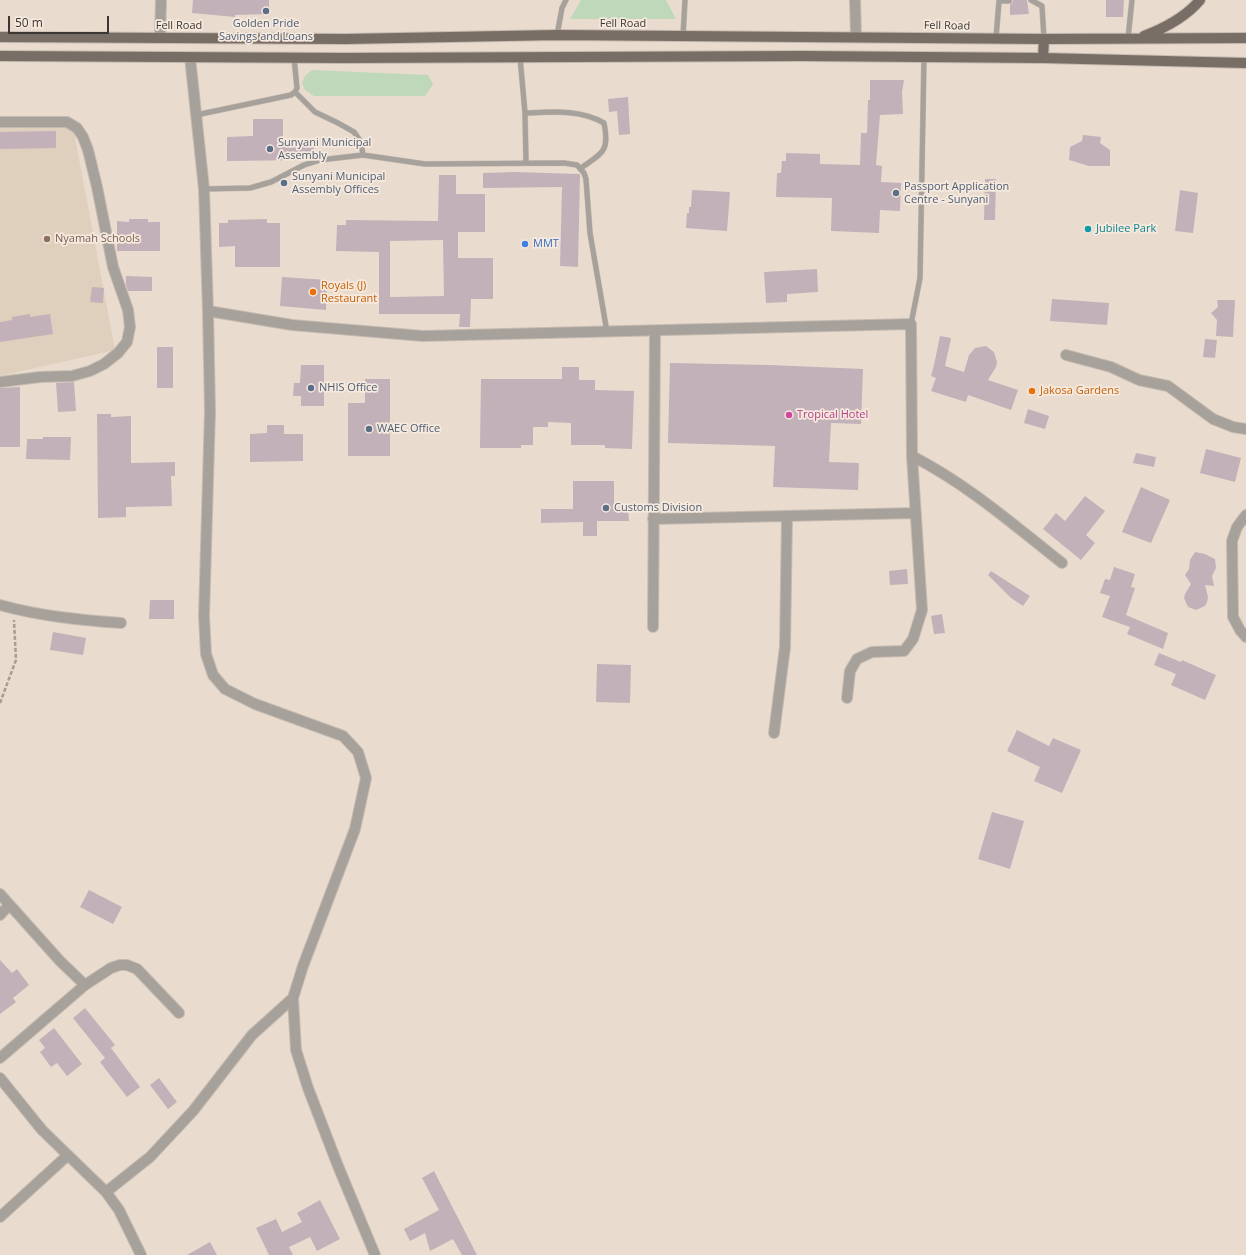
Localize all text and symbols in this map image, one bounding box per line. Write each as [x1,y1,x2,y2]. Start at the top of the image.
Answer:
marker: Golden Pride Savings and Loans [261,6,271,16]
scale bar [10,8,111,34]
text: 50 m [15,14,43,31]
place label: Golden Pride Savings and Loans [219,17,313,43]
street label: Fell Road [600,17,646,31]
street label: Fell Road [156,19,202,33]
street label: Fell Road [924,19,970,33]
place label: Sunyani Municipal Assembly [278,136,371,162]
marker: Sunyani Municipal Assembly [265,144,275,154]
place label: Sunyani Municipal Assembly Offices [292,170,385,196]
marker: Sunyani Municipal Assembly Offices [279,178,289,188]
place label: Passport Application Centre - Sunyani [904,180,1009,206]
marker: Passport Application Centre - Sunyani [891,188,901,198]
place label: Jubilee Park [1096,222,1156,236]
marker: Jubilee Park [1083,224,1093,234]
place label: Nyamah Schools [55,232,140,246]
marker: Nyamah Schools [42,234,52,244]
place label: MMT [533,237,559,251]
marker: MMT [520,239,530,249]
place label: Royals (J) Restaurant [321,279,377,305]
marker: Royals (J) Restaurant [308,287,318,297]
place label: NHIS Office [319,381,378,395]
marker: NHIS Office [306,383,316,393]
place label: Jakosa Gardens [1040,384,1119,398]
marker: Jakosa Gardens [1027,386,1037,396]
place label: Tropical Hotel [797,408,868,422]
marker: Tropical Hotel [784,410,794,420]
place label: WAEC Office [377,422,440,436]
marker: WAEC Office [364,424,374,434]
place label: Customs Division [614,501,702,515]
marker: Customs Division [601,503,611,513]

